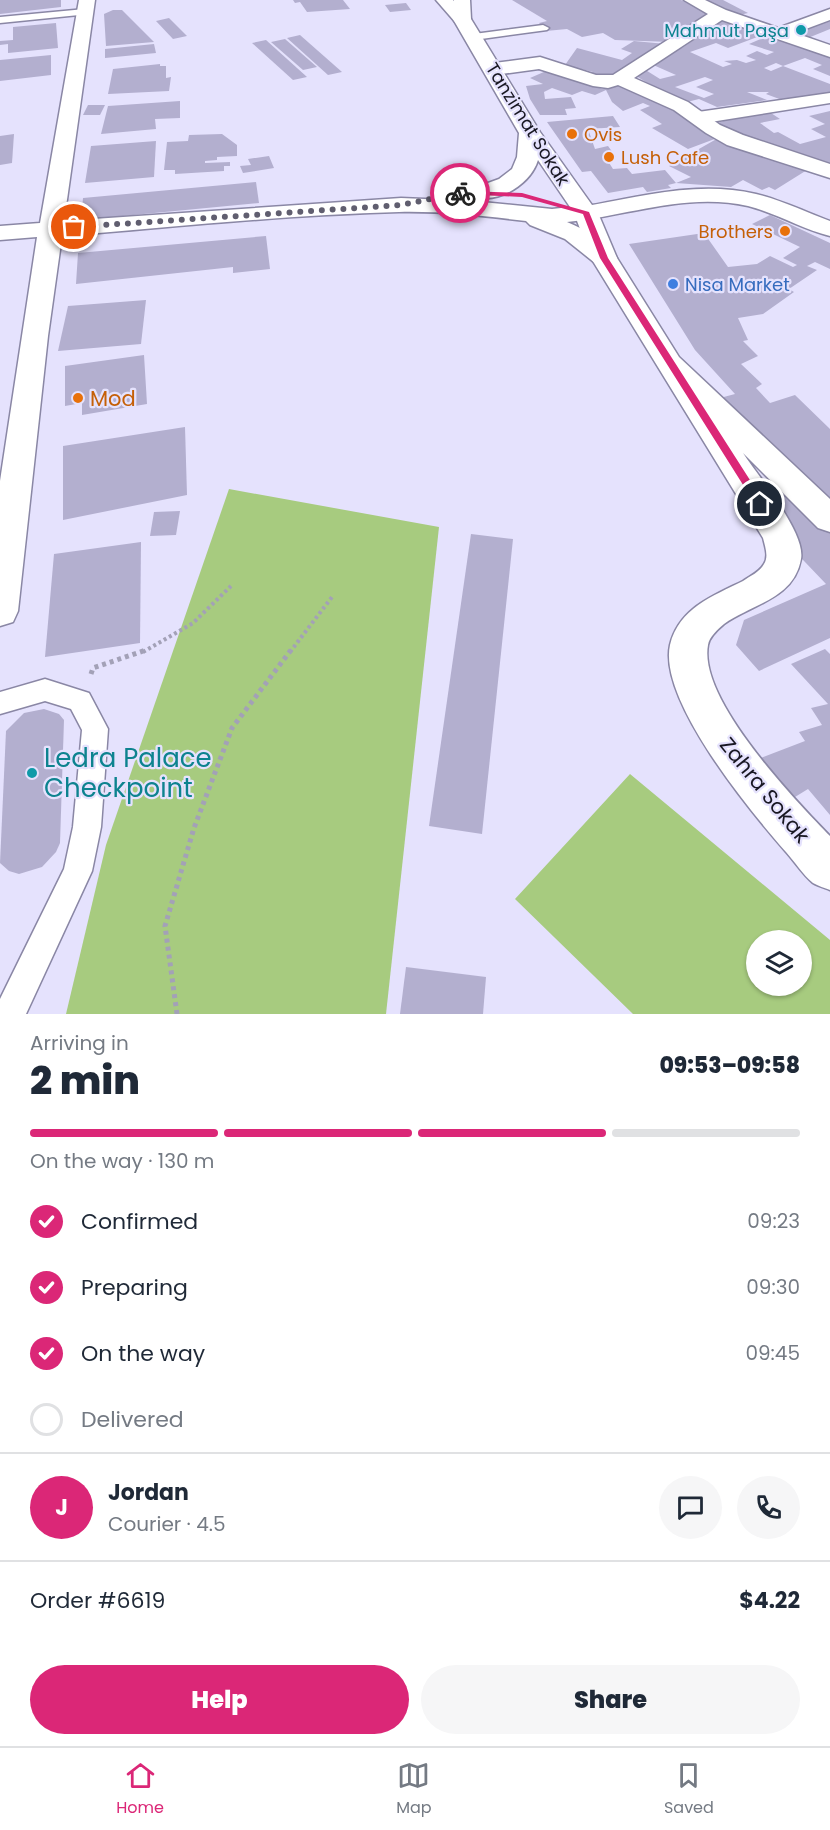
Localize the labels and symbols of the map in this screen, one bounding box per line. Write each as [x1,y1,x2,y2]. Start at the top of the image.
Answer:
place label: Mahmut Paşa [664,18,789,43]
marker: Mahmut Paşa [794,23,808,37]
street label: Tanzimat Sokak [480,58,576,191]
place label: Ovis [584,122,622,147]
marker: Ovis [565,127,579,141]
place label: Lush Cafe [621,145,709,170]
marker: Lush Cafe [602,150,616,164]
courier [430,163,490,223]
pin [48,201,99,252]
place label: Brothers [698,219,773,244]
marker: Brothers [778,224,792,238]
place label: Nisa Market [685,272,790,297]
marker: Nisa Market [666,277,680,291]
place label: Mod [90,384,136,413]
marker: Mod [71,391,85,405]
pin [734,478,785,529]
street label: Zahra Sokak [713,731,817,849]
place label: Ledra Palace Checkpoint [44,740,212,806]
marker: Ledra Palace Checkpoint [25,766,39,780]

